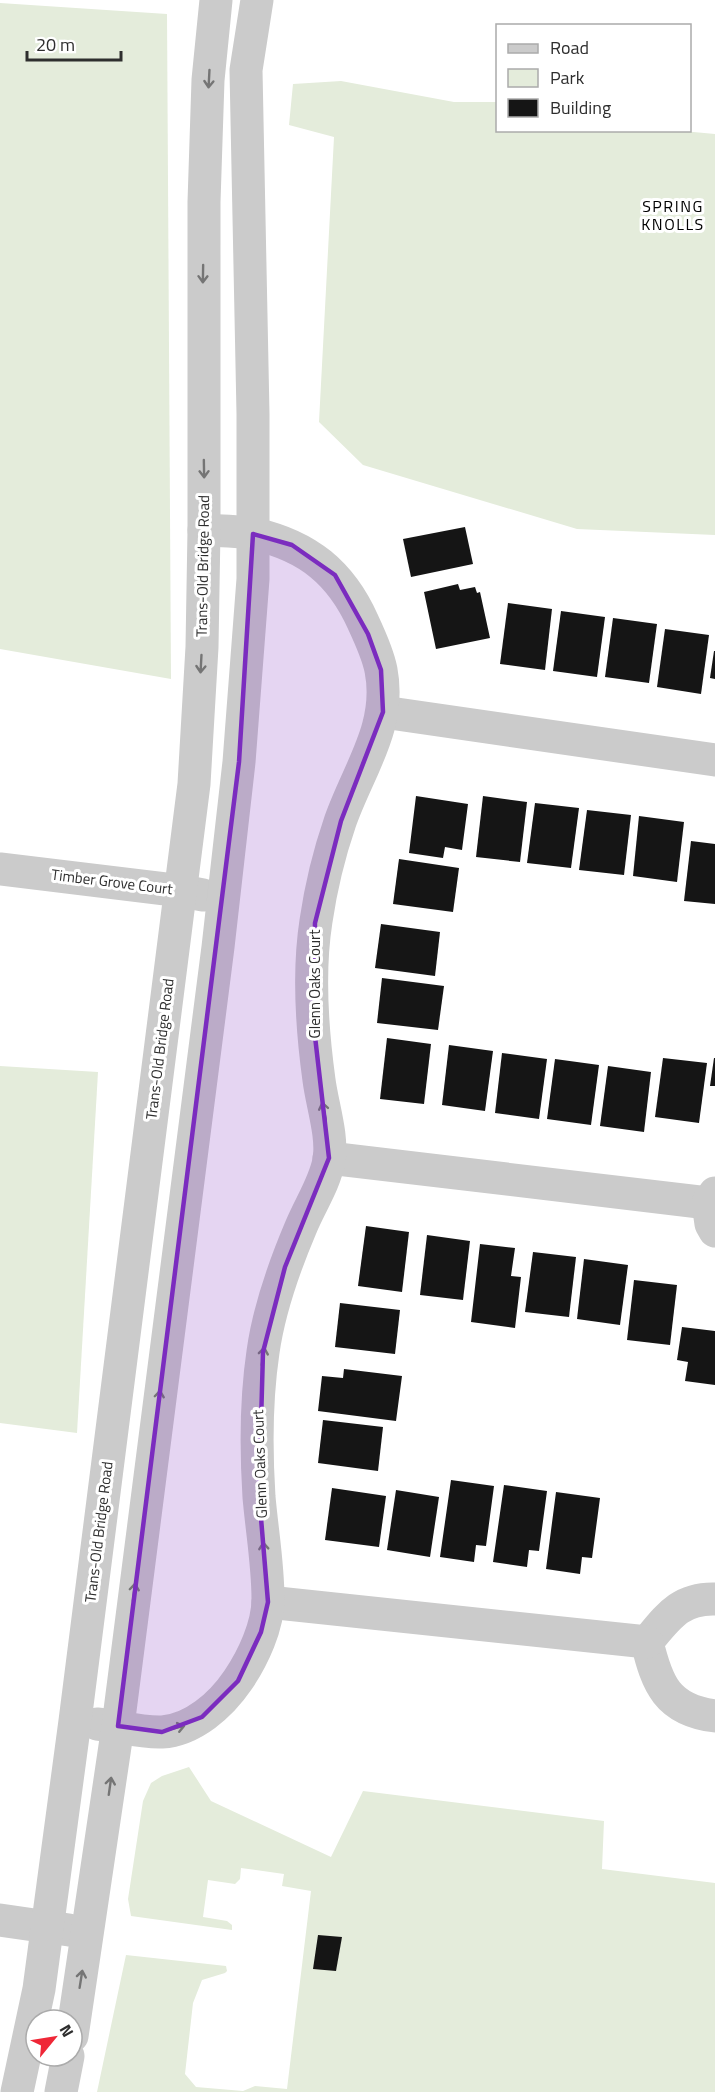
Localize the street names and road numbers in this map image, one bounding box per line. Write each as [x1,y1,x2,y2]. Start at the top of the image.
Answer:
street label: Trans-Old Bridge Road [190,495,215,637]
street label: Timber Grove Court [50,863,175,900]
street label: Glenn Oaks Court [303,929,326,1038]
street label: Trans-Old Bridge Road [139,977,180,1121]
street label: Glenn Oaks Court [246,1408,273,1519]
street label: Trans-Old Bridge Road [78,1460,119,1604]

